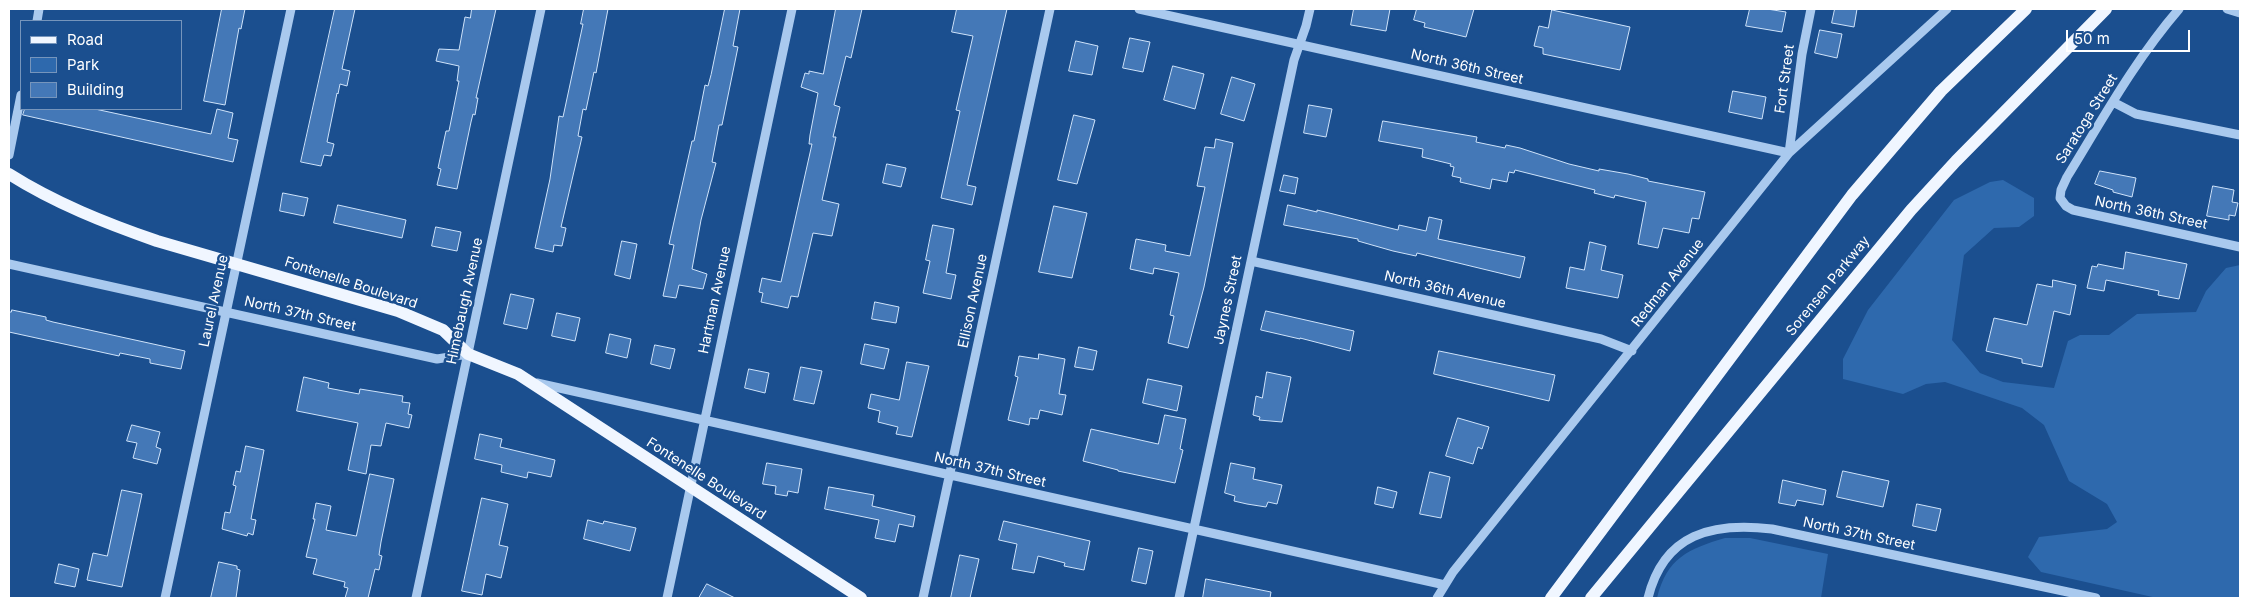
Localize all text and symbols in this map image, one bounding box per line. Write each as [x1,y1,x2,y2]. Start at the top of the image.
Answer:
legend [20,20,182,110]
scale bar [2069,20,2193,52]
text: 50 m [2074,29,2110,48]
text: Road [67,30,103,49]
street label: Fort Street [1772,43,1798,115]
street label: North 36th Street [1409,46,1525,88]
text: Park [67,55,99,74]
street label: Saratoga Street [2053,71,2121,167]
text: Building [67,80,124,99]
street label: North 36th Street [2093,193,2209,233]
street label: Sorensen Parkway [1783,233,1873,339]
street label: Himebaugh Avenue [443,236,487,366]
street label: Redman Avenue [1628,236,1708,330]
street label: Hartman Avenue [695,245,735,355]
street label: Ellison Avenue [955,252,991,350]
street label: Laurel Avenue [196,253,232,349]
street label: Fontenelle Boulevard [282,254,420,312]
street label: Jaynes Street [1210,254,1246,346]
street label: North 36th Avenue [1382,268,1508,312]
street label: North 37th Street [243,293,357,335]
street label: Fontenelle Boulevard [643,434,769,524]
street label: North 37th Street [933,449,1047,491]
street label: North 37th Street [1801,514,1917,554]

